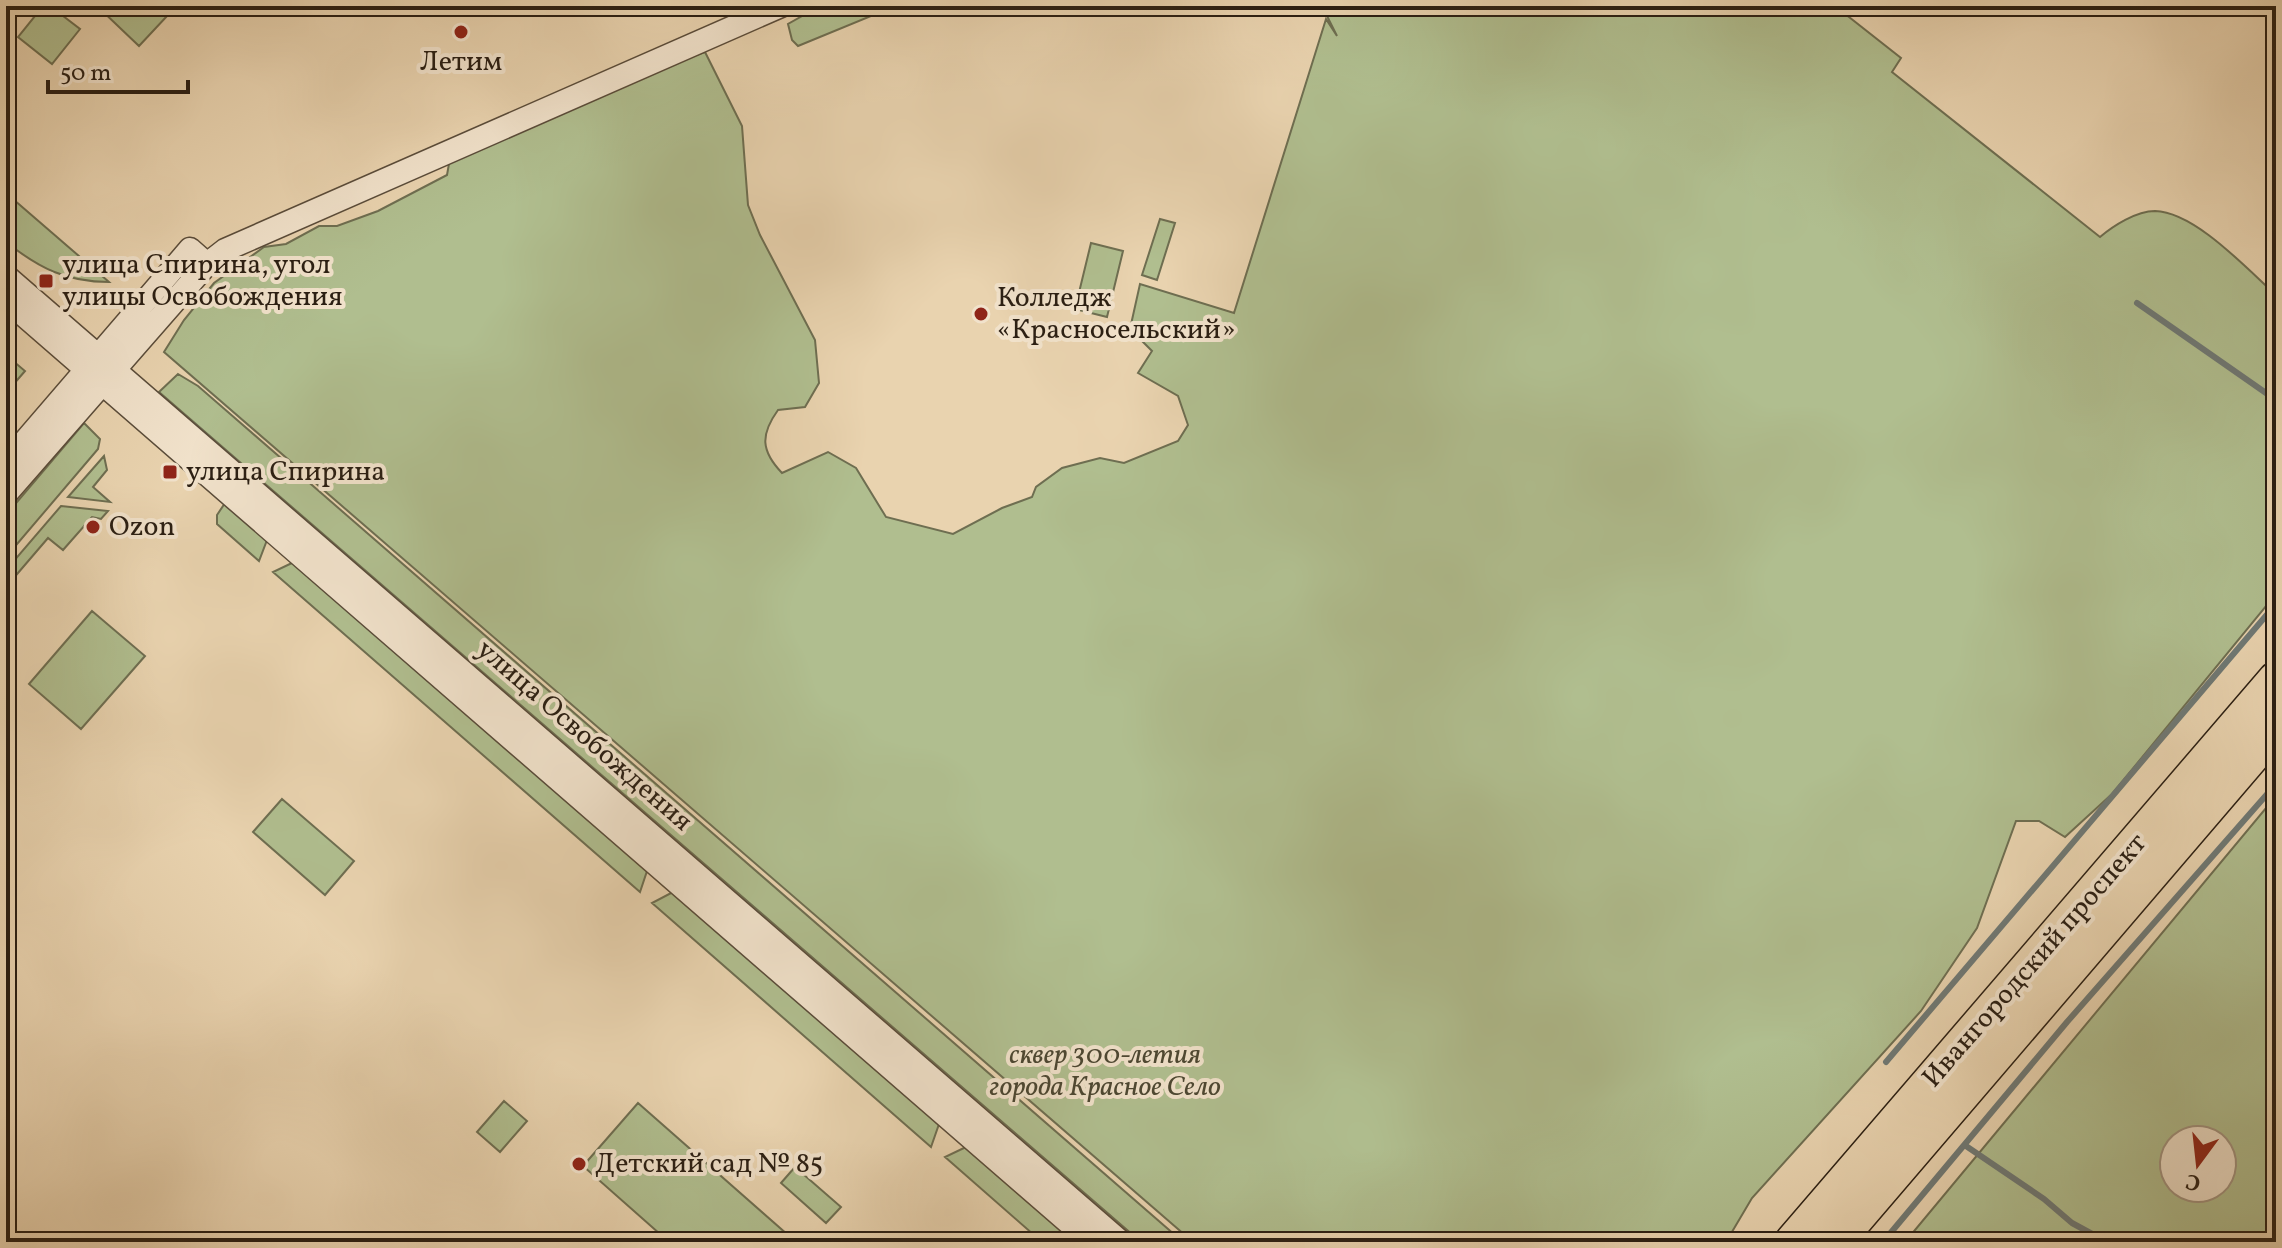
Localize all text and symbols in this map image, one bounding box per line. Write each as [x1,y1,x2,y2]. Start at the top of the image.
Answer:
marker: Летим [452,23,470,41]
place label: Летим [420,43,502,82]
scale bar [48,44,188,94]
text: 50 m [60,57,112,91]
place label: улица Спирина, угол улицы Освобождения [62,246,343,317]
marker: улица Спирина, угол улицы Освобождения [37,272,55,290]
place label: Колледж «Красносельский» [997,279,1235,350]
marker: Колледж «Красносельский» [972,305,990,323]
place label: улица Спирина [186,453,385,492]
marker: улица Спирина [161,463,179,481]
place label: Ozon [109,508,175,547]
marker: Ozon [84,518,102,536]
street label: улица Освобождения [467,631,701,841]
street label: Ивангородский проспект [1914,825,2156,1097]
park label: сквер 300-летия города Красное Село [989,1036,1221,1107]
north arrow [2158,1124,2238,1204]
place label: Детский сад № 85 [595,1145,823,1184]
marker: Детский сад № 85 [570,1155,588,1173]
text: С [2183,1164,2204,1198]

